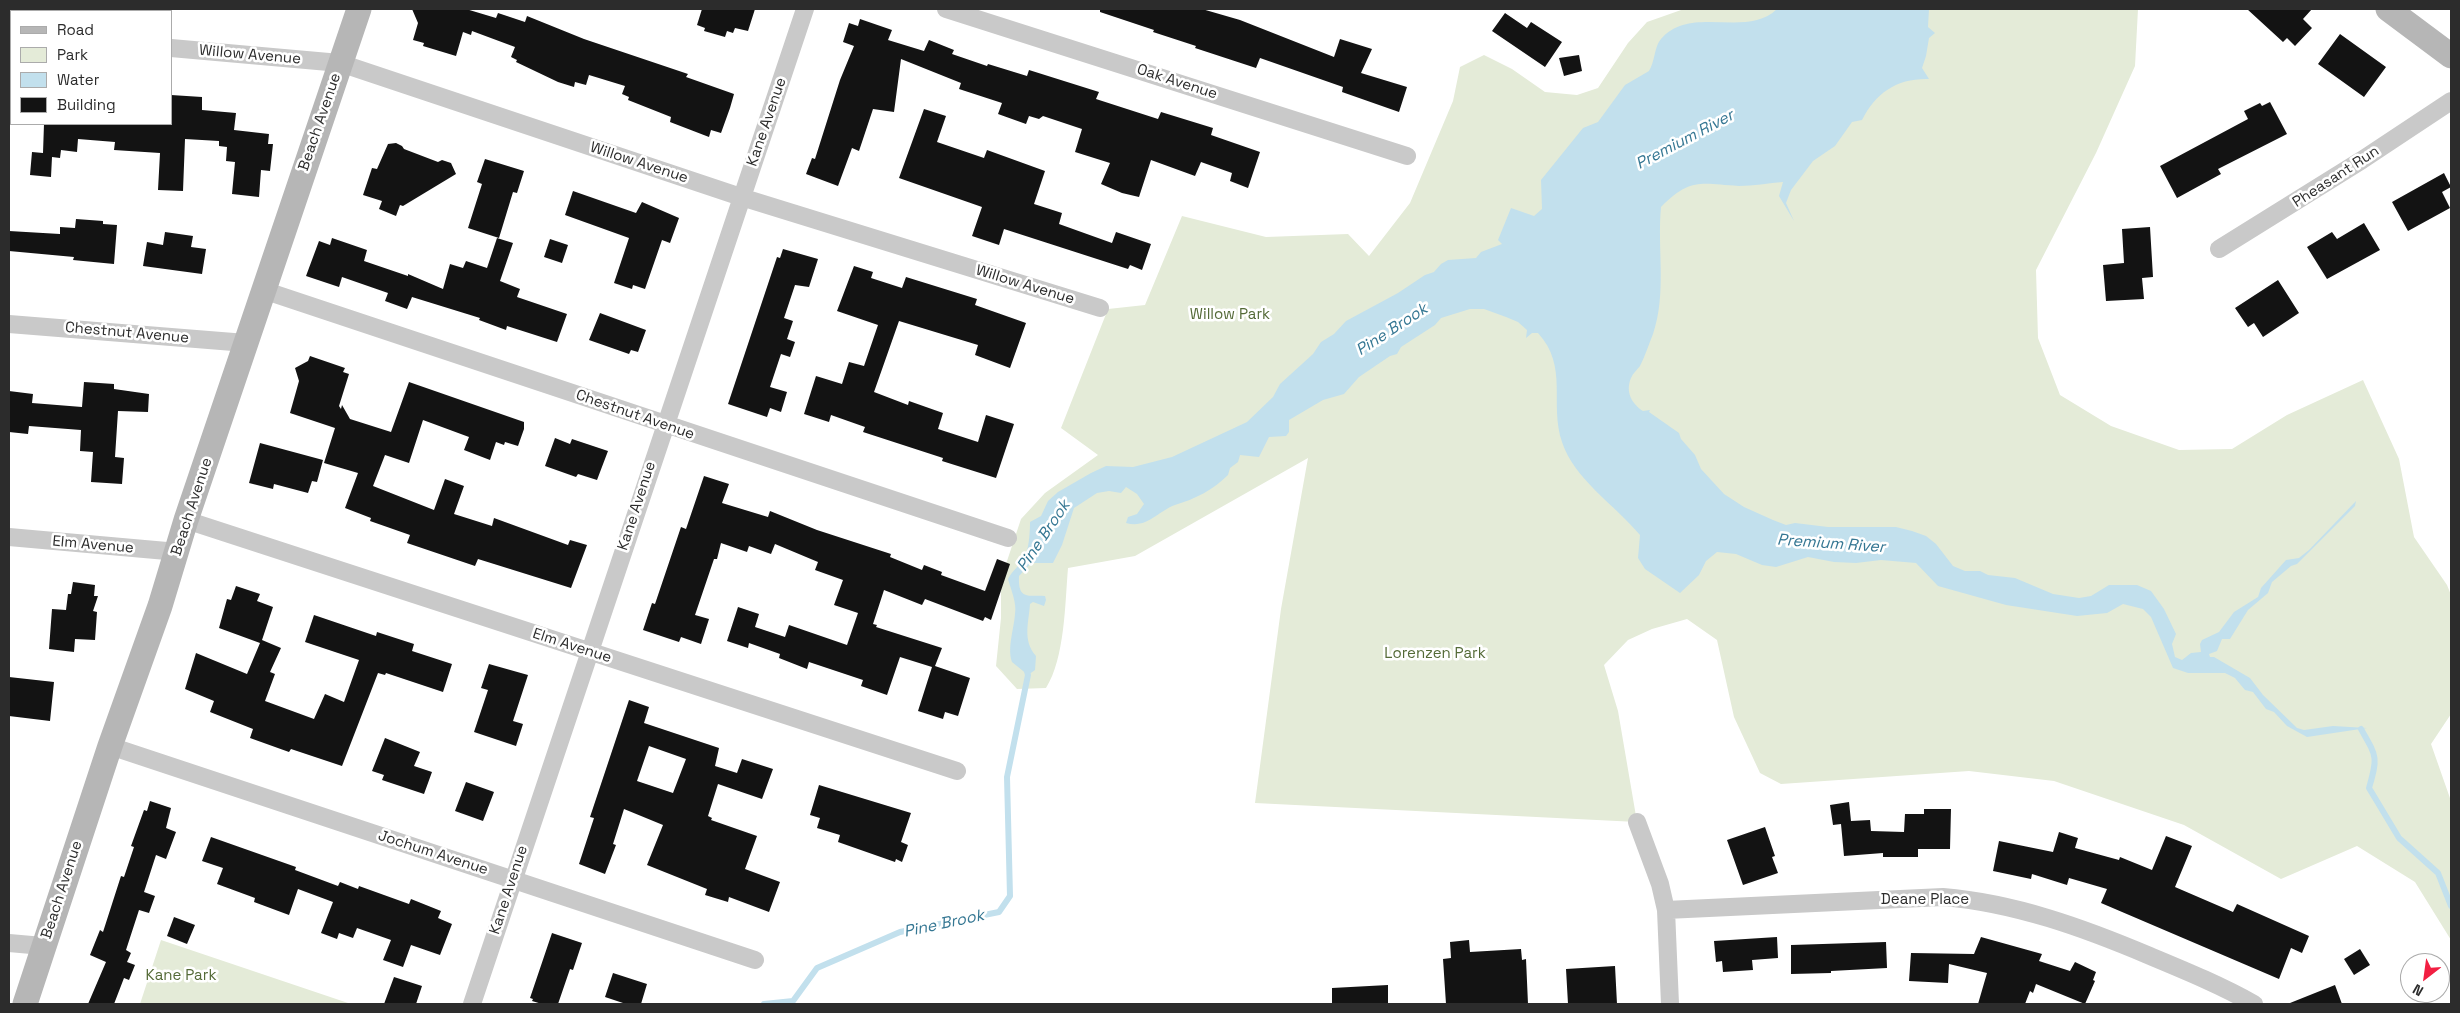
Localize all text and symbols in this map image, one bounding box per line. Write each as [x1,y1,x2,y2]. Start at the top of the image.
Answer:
legend [10,10,172,125]
text: Road [57,20,94,39]
street label: Willow Avenue [198,42,302,68]
text: Park [57,45,88,64]
street label: Oak Avenue [1134,61,1220,103]
text: Water [57,70,99,89]
street label: Beach Avenue [295,71,345,173]
street label: Kane Avenue [743,75,791,169]
text: Building [57,95,116,114]
water label: Premium River [1633,106,1737,174]
street label: Willow Avenue [588,139,690,187]
street label: Pheasant Run [2289,142,2383,212]
street label: Willow Avenue [974,261,1076,309]
water label: Pine Brook [1353,300,1431,360]
park label: Willow Park [1190,306,1270,324]
street label: Chestnut Avenue [64,319,190,347]
street label: Chestnut Avenue [573,386,697,444]
street label: Beach Avenue [168,456,216,558]
street label: Kane Avenue [614,459,660,553]
water label: Pine Brook [1013,497,1075,575]
water label: Premium River [1776,531,1886,557]
street label: Elm Avenue [51,532,135,558]
street label: Elm Avenue [530,625,614,667]
park label: Lorenzen Park [1384,645,1486,663]
street label: Jochum Avenue [376,827,490,879]
street label: Beach Avenue [38,839,86,941]
street label: Kane Avenue [486,843,532,937]
street label: Deane Place [1881,891,1969,909]
water label: Pine Brook [902,906,986,942]
north arrow [2400,953,2450,1003]
park label: Kane Park [146,967,216,985]
text: N [2409,980,2427,1000]

